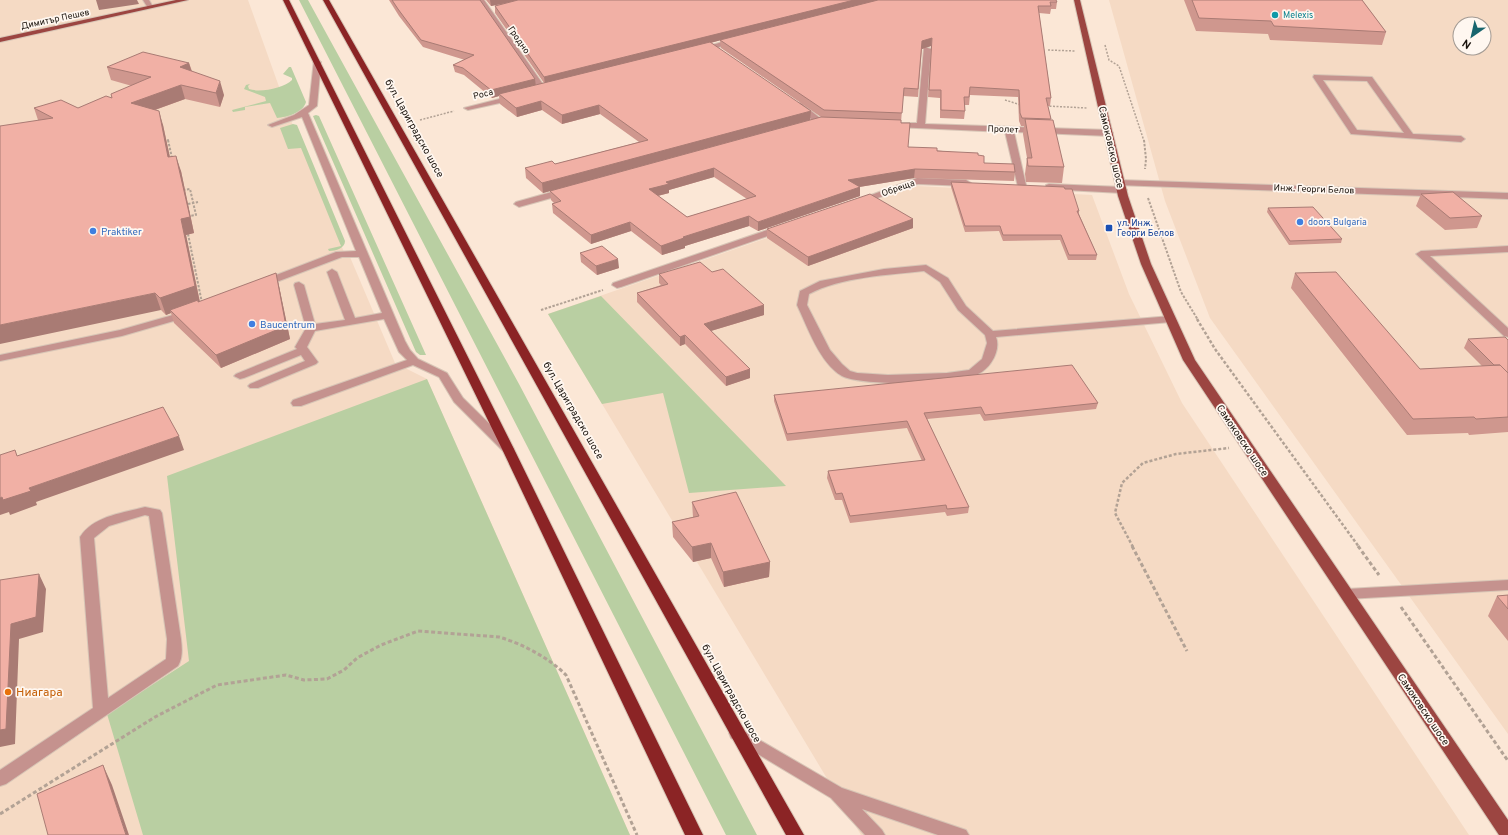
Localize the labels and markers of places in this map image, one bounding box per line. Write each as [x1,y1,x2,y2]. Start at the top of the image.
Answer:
marker: Мelexis [1270,10,1280,20]
place label: Мelexis [1283,10,1313,21]
marker: doors Bulgaria [1295,217,1305,227]
place label: doors Bulgaria [1308,217,1367,228]
place label: ул. Инж. Георги Белов [1117,218,1174,239]
marker: ул. Инж. Георги Белов [1104,223,1114,233]
marker: Praktiker [88,226,98,236]
place label: Praktiker [101,226,142,239]
marker: Baucentrum [247,319,257,329]
place label: Baucentrum [260,319,315,332]
place label: Ниагара [16,685,63,701]
marker: Ниагара [3,687,13,697]

